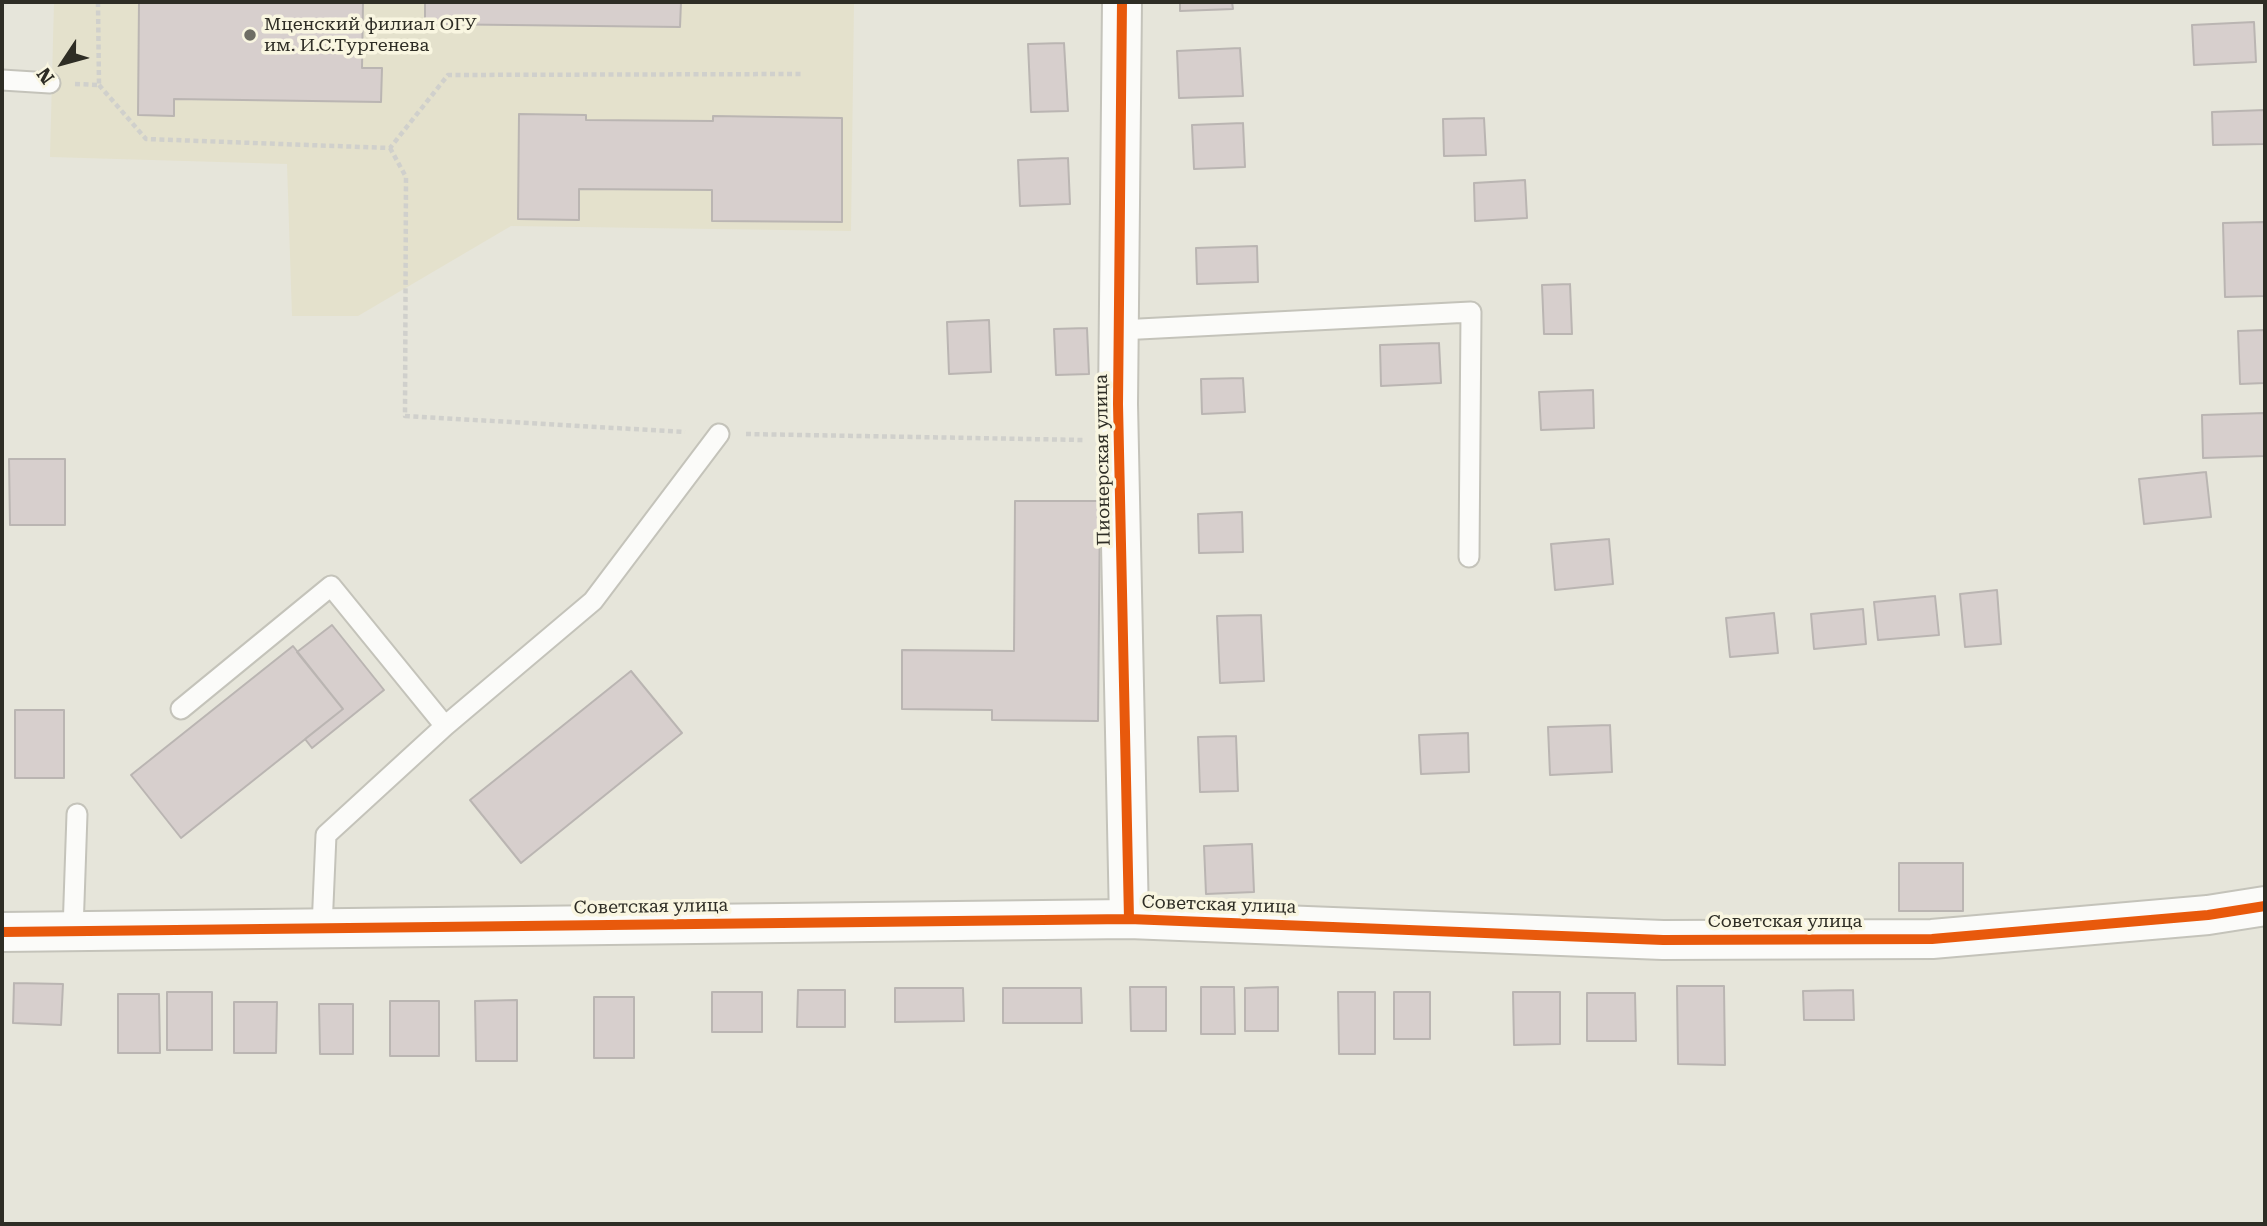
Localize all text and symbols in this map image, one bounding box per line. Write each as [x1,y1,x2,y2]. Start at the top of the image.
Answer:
place label: Мценский филиал ОГУ им. И.С.Тургенева [264,14,477,56]
marker: Мценский филиал ОГУ им. И.С.Тургенева [242,27,258,43]
north arrow [28,28,98,98]
text: N [32,63,59,88]
street label: Пионерская улица [1091,374,1115,546]
street label: Советская улица [1141,892,1297,918]
street label: Советская улица [574,895,728,919]
street label: Советская улица [1708,911,1862,933]

